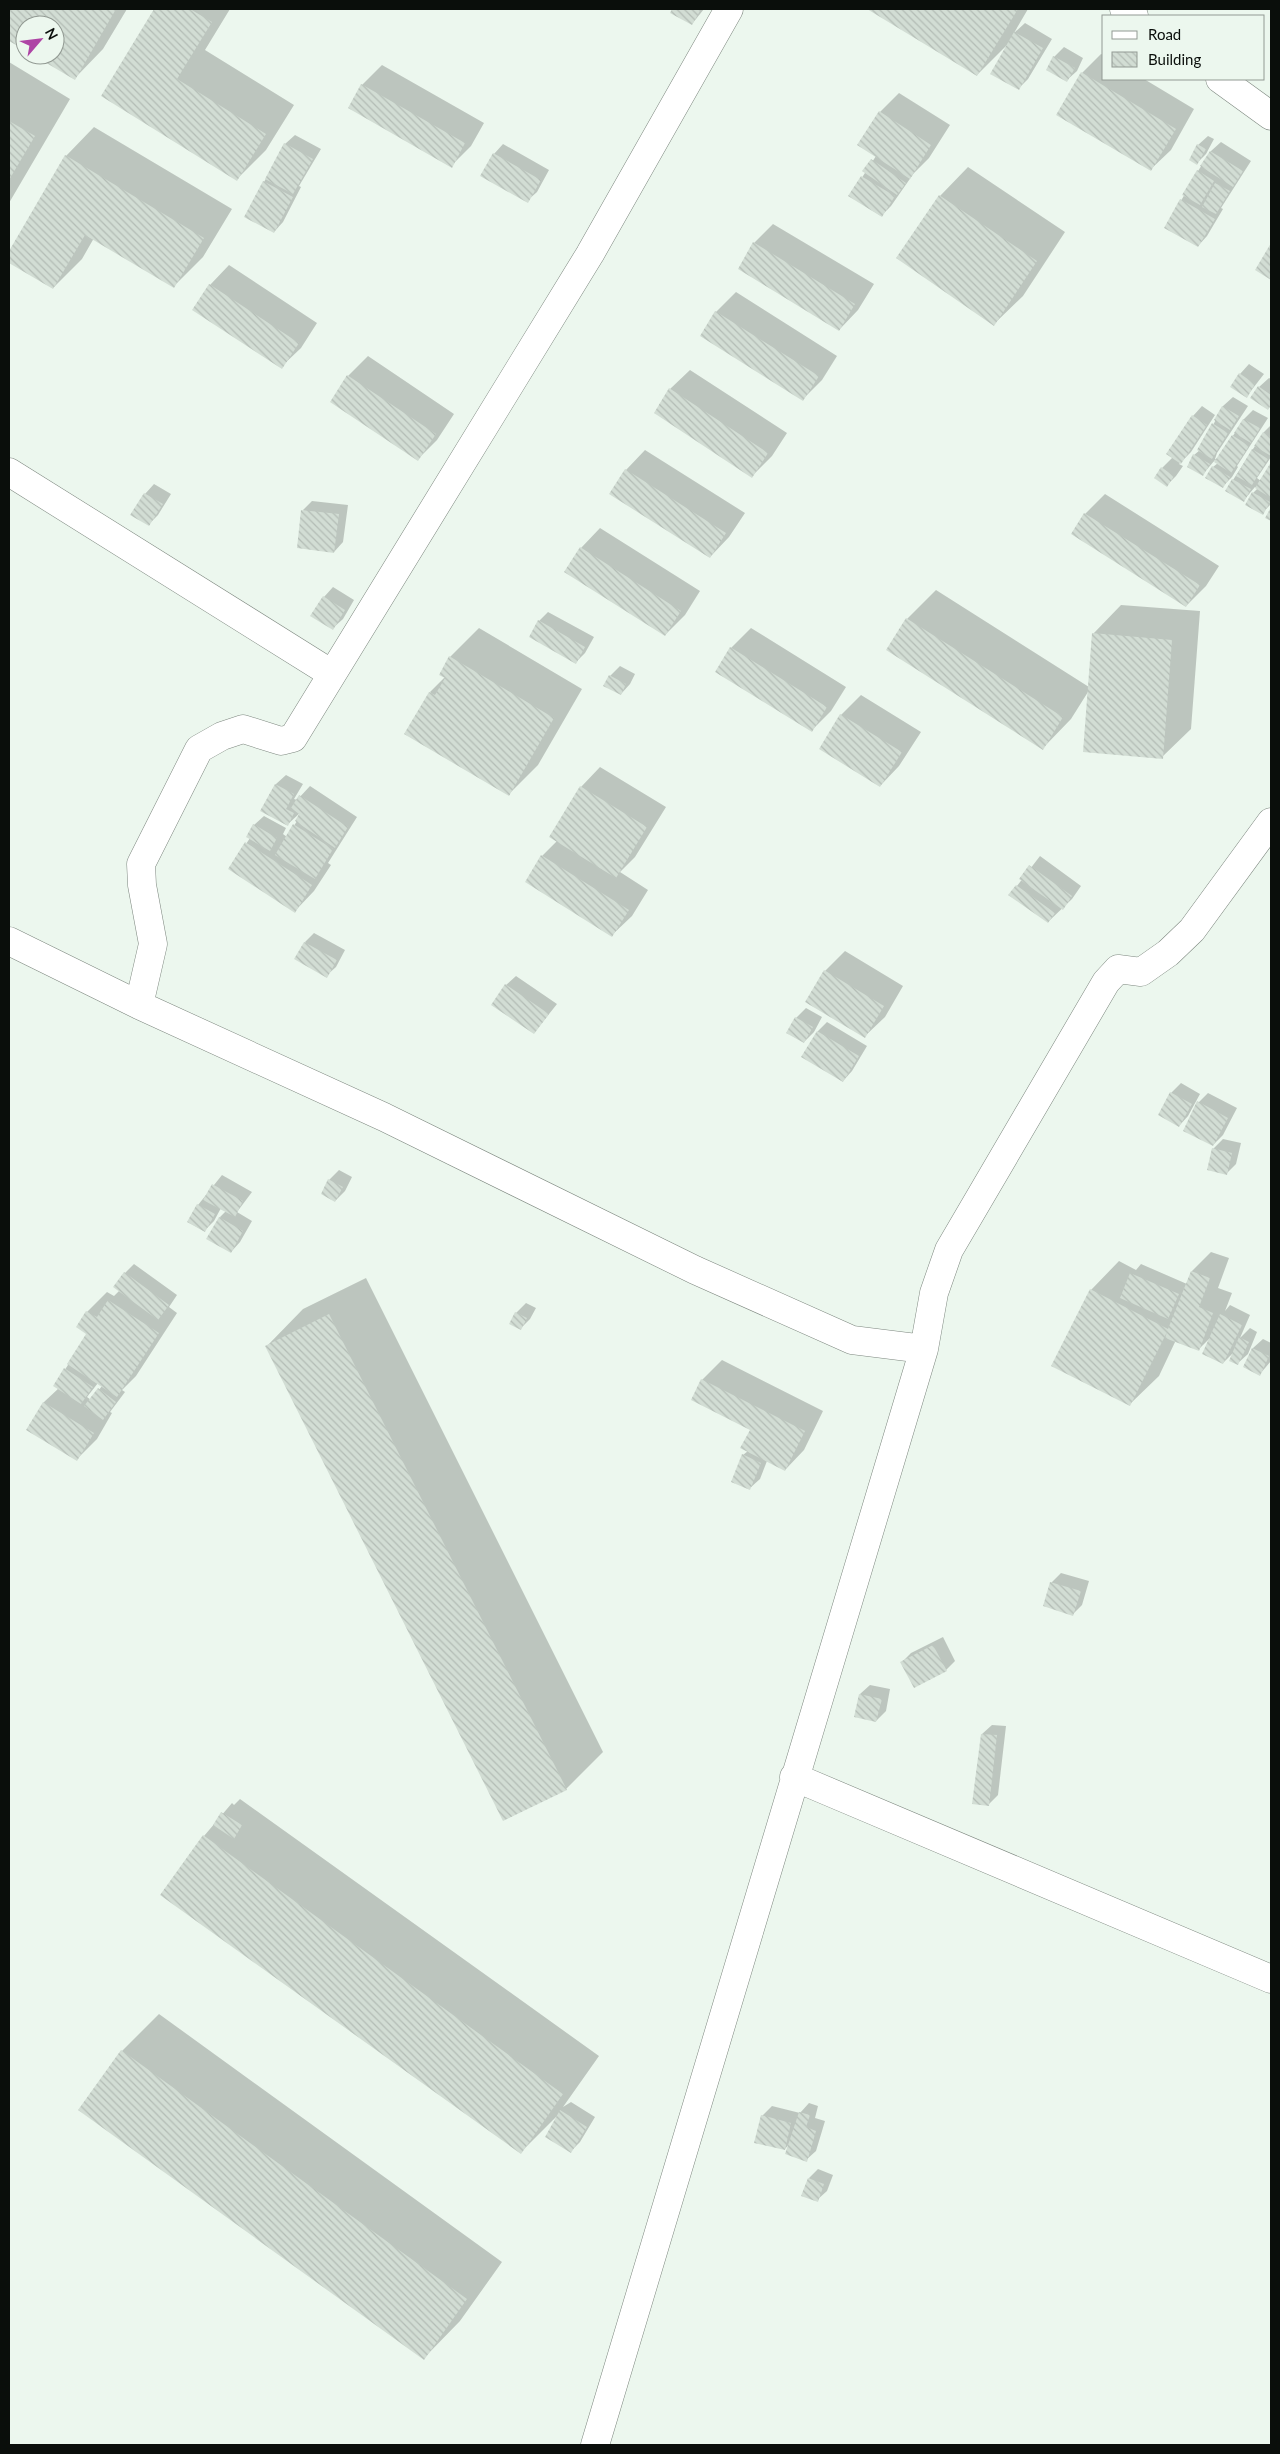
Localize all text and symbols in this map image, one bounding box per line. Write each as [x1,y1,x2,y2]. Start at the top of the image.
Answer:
north arrow [15,15,65,65]
legend [1102,15,1265,80]
text: N [42,25,62,42]
text: Road [1148,25,1181,43]
text: Building [1148,50,1201,68]

